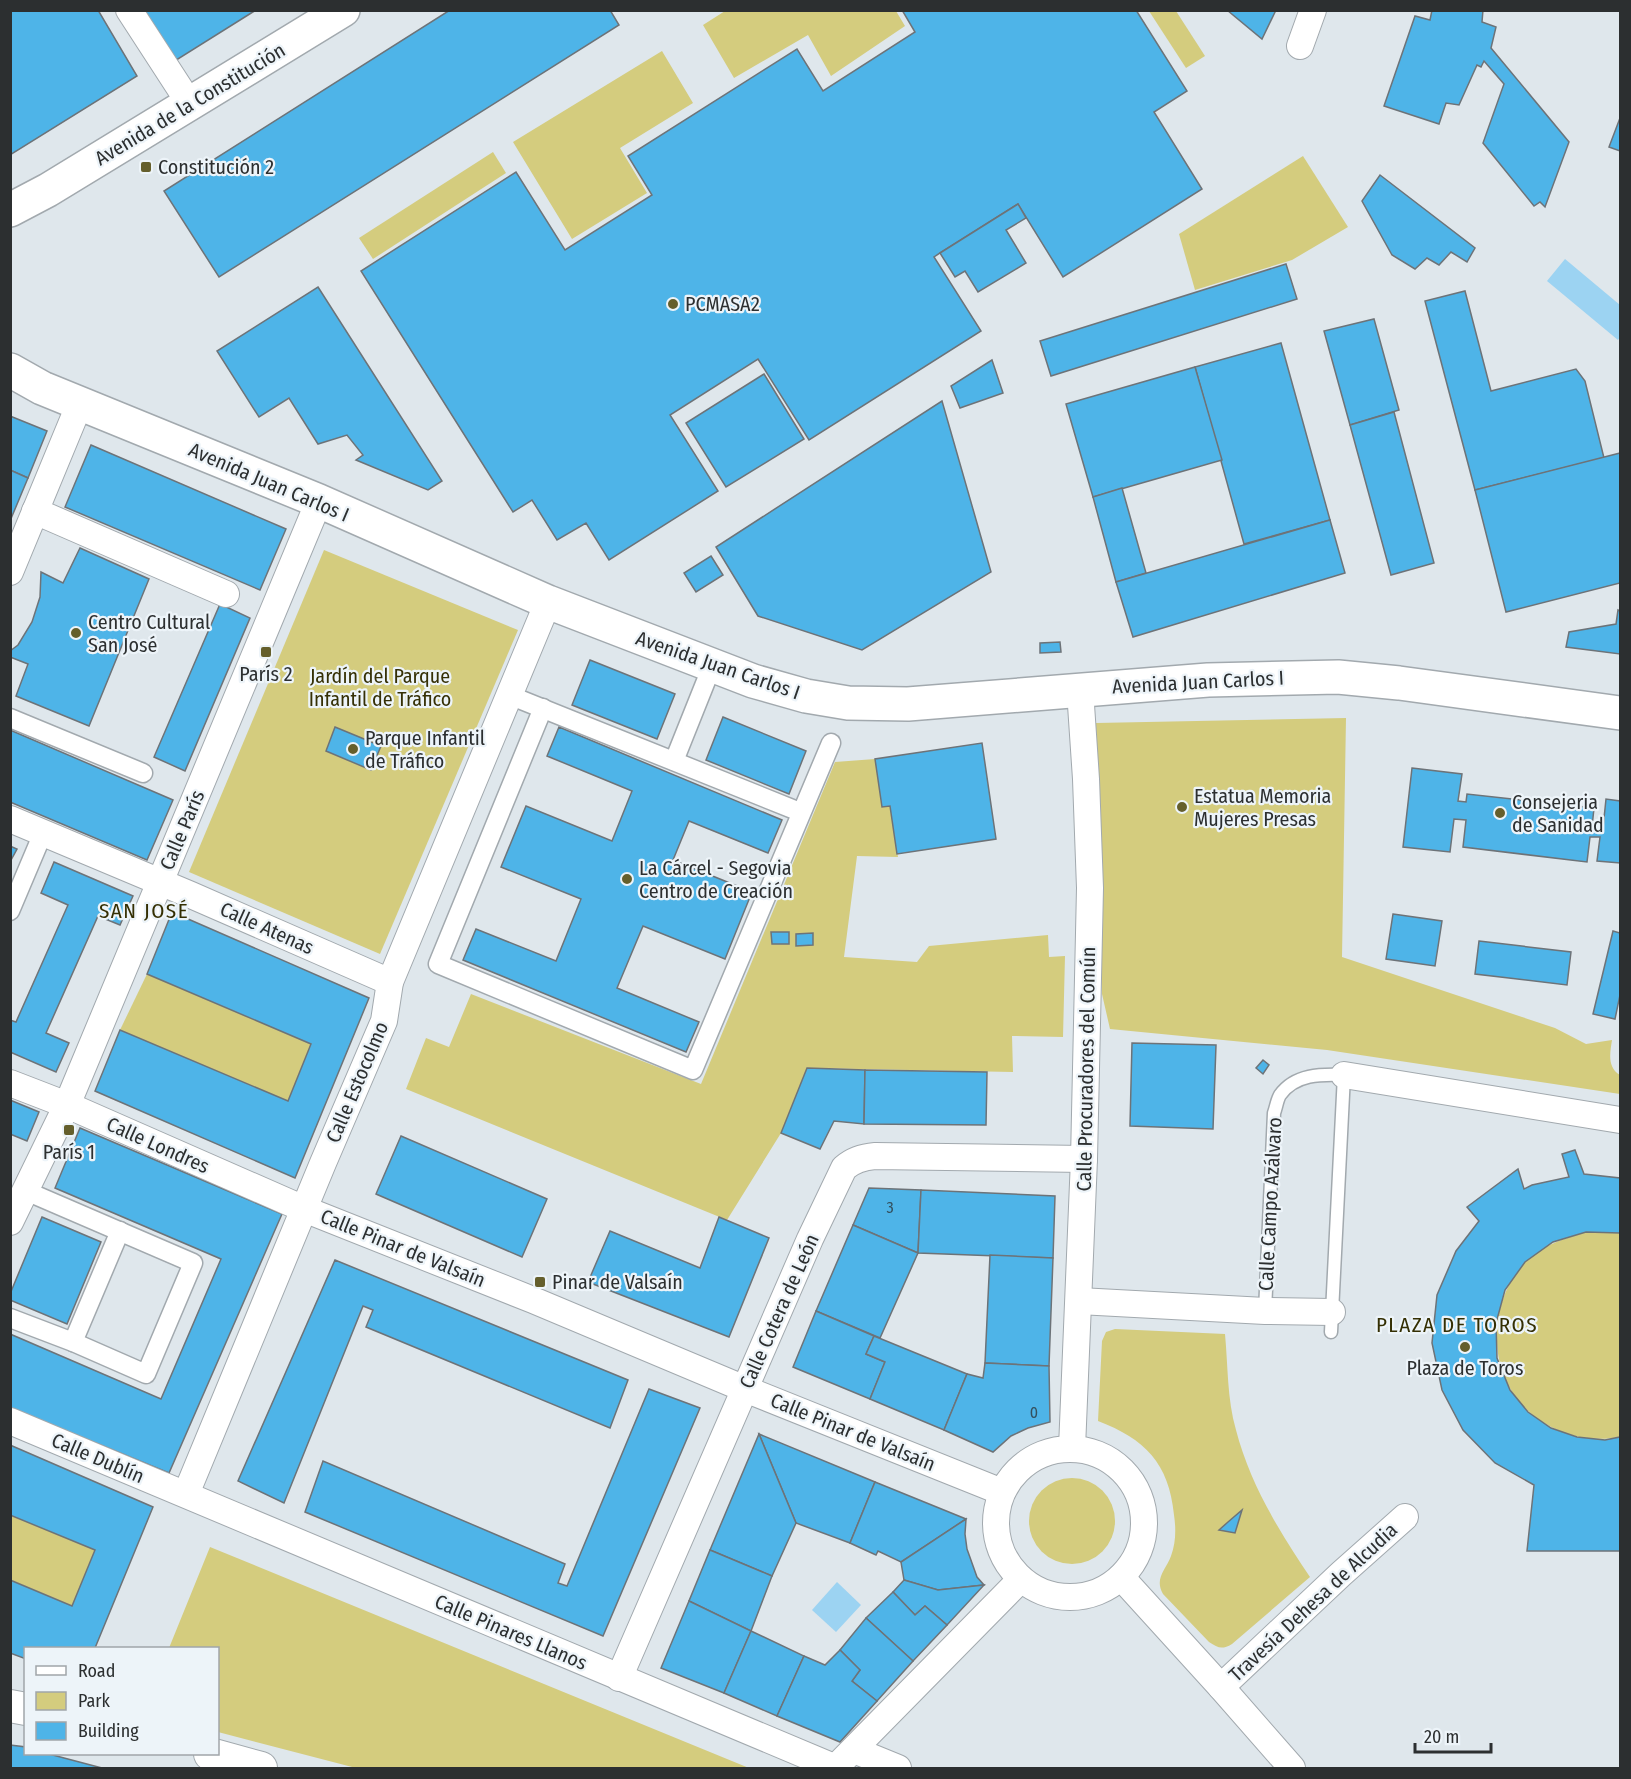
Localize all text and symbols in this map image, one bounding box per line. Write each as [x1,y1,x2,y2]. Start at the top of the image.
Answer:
street label: Avenida de la Constitución [91,38,289,170]
place label: Constitución 2 [158,155,274,179]
marker: Constitución 2 [139,160,153,174]
place label: PCMASA2 [685,292,760,316]
marker: PCMASA2 [666,297,680,311]
street label: Avenida Juan Carlos I [185,437,353,527]
place label: Centro Cultural San José [88,610,210,657]
marker: Centro Cultural San José [69,626,83,640]
street label: Avenida Juan Carlos I [633,626,803,704]
marker: París 2 [259,645,273,659]
place label: París 2 [239,662,293,686]
park label: Jardín del Parque Infantil de Tráfico [309,664,451,711]
street label: Avenida Juan Carlos I [1112,666,1284,698]
place label: Parque Infantil de Tráfico [365,726,485,773]
marker: Parque Infantil de Tráfico [346,742,360,756]
place label: Estatua Memoria Mujeres Presas [1194,784,1331,831]
street label: Calle París [154,786,210,874]
place label: Consejeria de Sanidad [1512,790,1604,837]
marker: Estatua Memoria Mujeres Presas [1175,800,1189,814]
marker: Consejeria de Sanidad [1493,806,1507,820]
place label: La Cárcel - Segovia Centro de Creación [639,856,793,903]
marker: La Cárcel - Segovia Centro de Creación [620,872,634,886]
street label: Calle Atenas [216,897,318,959]
district label: SAN JOSÉ [99,898,189,924]
street label: Calle Procuradores del Común [1072,946,1100,1192]
street label: Calle Estocolmo [321,1018,393,1146]
street label: Calle Londres [103,1112,213,1178]
street label: Calle Campo Azálvaro [1253,1117,1287,1291]
marker: París 1 [62,1123,76,1137]
place label: París 1 [43,1140,95,1164]
house number: 3 [886,1198,894,1217]
street label: Calle Pinar de Valsaín [317,1204,489,1292]
street label: Calle Cotera de León [734,1230,824,1392]
place label: Pinar de Valsaín [552,1270,683,1294]
marker: Pinar de Valsaín [533,1275,547,1289]
district label: PLAZA DE TOROS [1376,1312,1538,1338]
marker: Plaza de Toros [1458,1340,1472,1354]
place label: Plaza de Toros [1407,1356,1523,1380]
street label: Calle Pinar de Valsaín [767,1388,939,1476]
house number: 0 [1030,1403,1038,1422]
street label: Calle Dublín [48,1428,148,1488]
street label: Travesía Dehesa de Alcudia [1224,1518,1402,1686]
street label: Calle Pinares Llanos [431,1589,591,1675]
legend [24,1647,219,1755]
text: Road [78,1660,115,1682]
text: Park [78,1690,111,1712]
scale bar [1415,1716,1492,1754]
text: Building [78,1720,139,1742]
text: 20 m [1424,1726,1459,1748]

